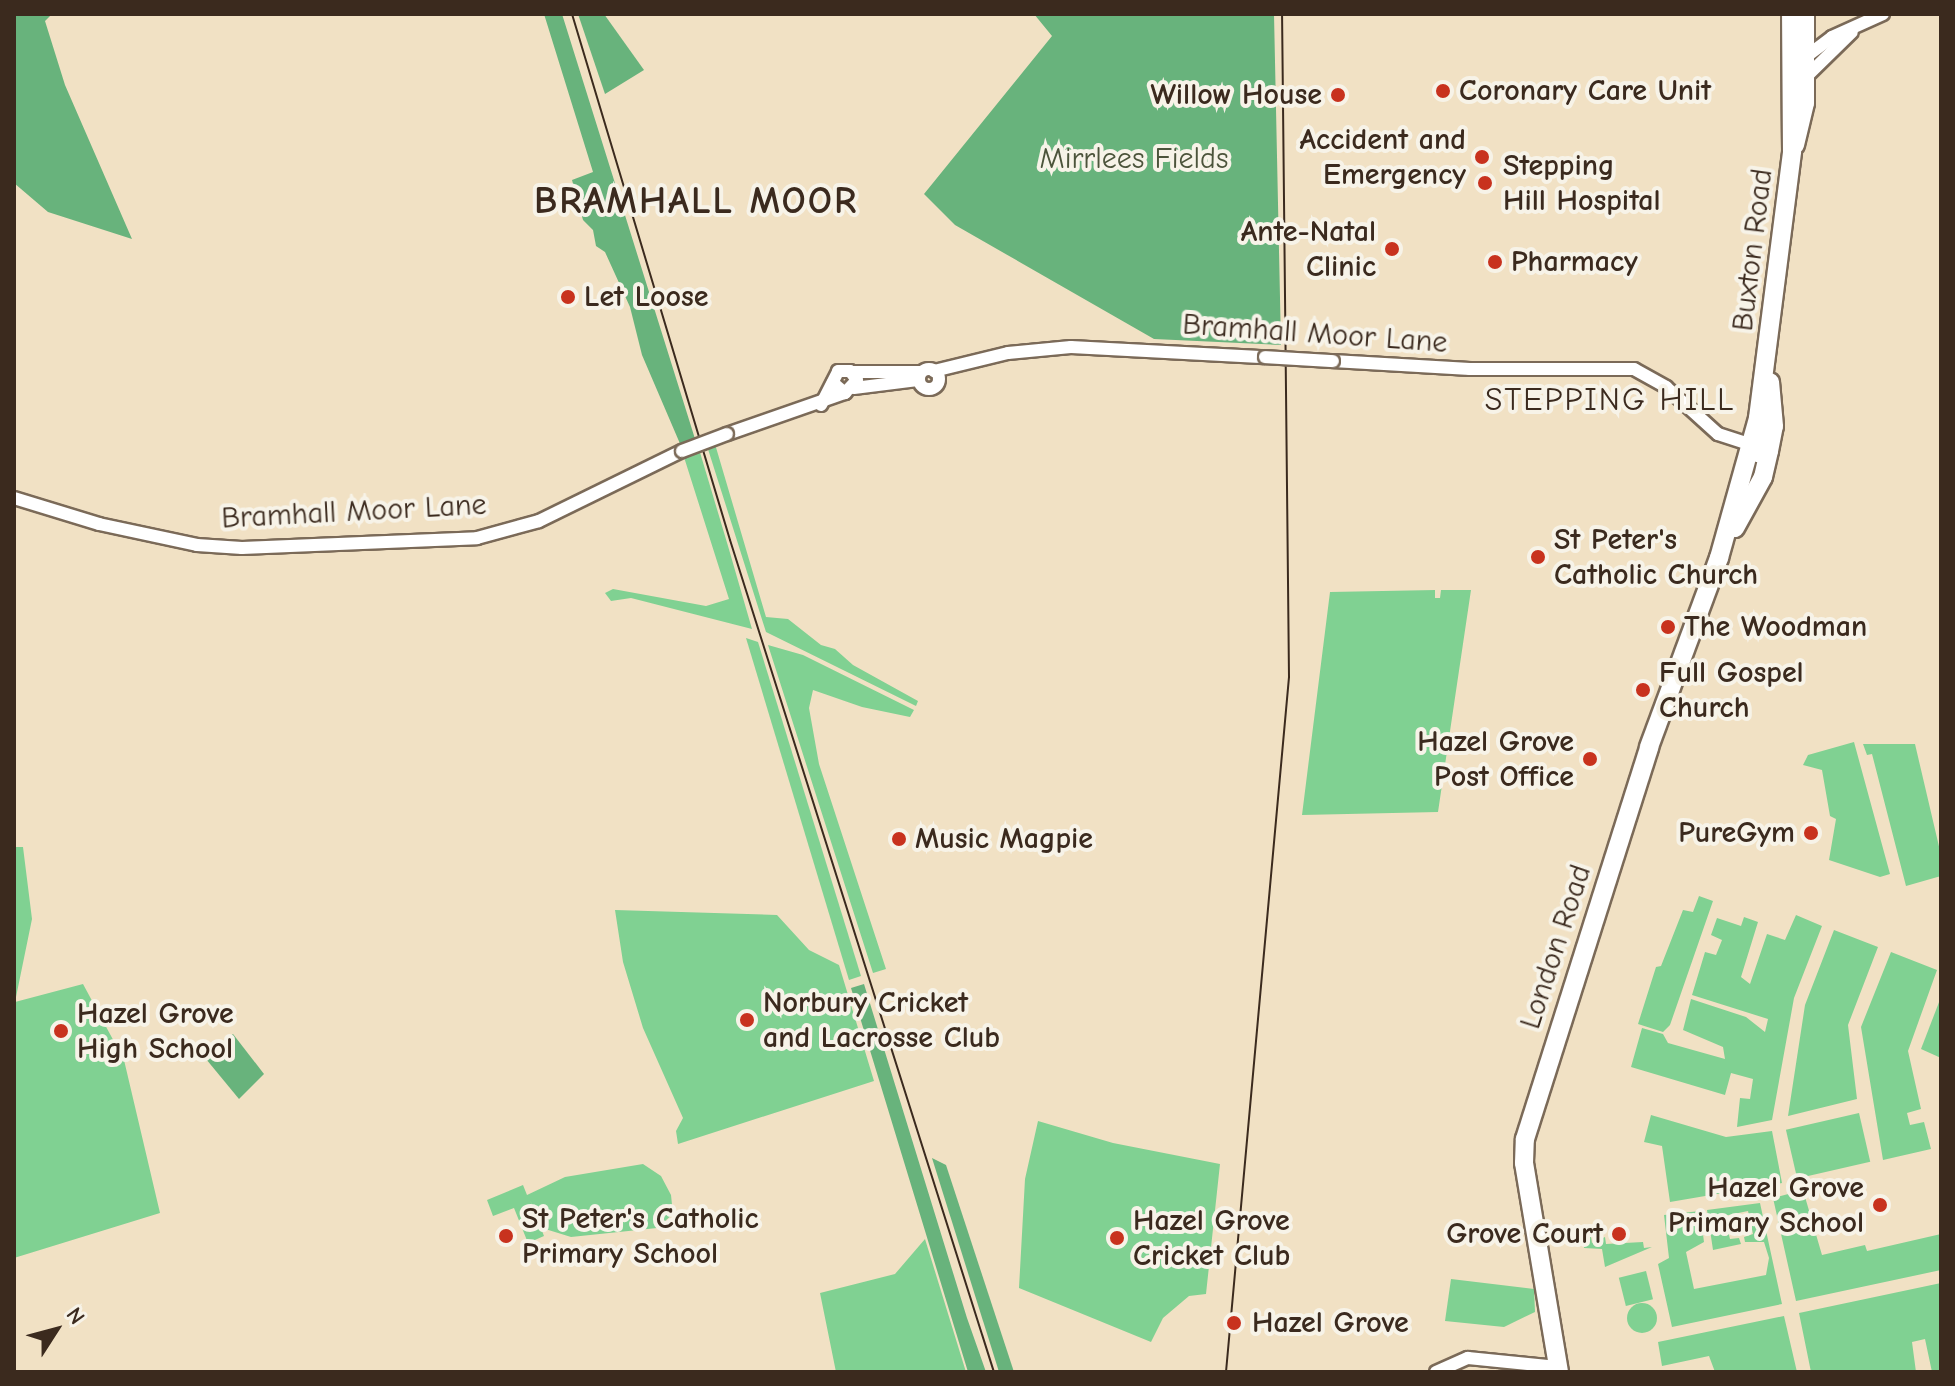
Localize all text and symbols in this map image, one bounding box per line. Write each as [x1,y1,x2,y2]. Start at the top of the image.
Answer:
place label: Coronary Care Unit [1459,73,1711,109]
place label: Willow House [1150,77,1322,113]
marker: Coronary Care Unit [1434,82,1452,100]
marker: Willow House [1329,86,1347,104]
place label: Accident and Emergency [1300,122,1466,192]
park label: Mirrlees Fields [1040,141,1228,177]
marker: Accident and Emergency [1473,148,1491,166]
place label: Stepping Hill Hospital [1503,148,1661,218]
street label: Buxton Road [1725,167,1781,333]
marker: Stepping Hill Hospital [1474,172,1496,194]
district label: BRAMHALL MOOR [534,179,858,225]
place label: Ante-Natal Clinic [1241,214,1376,284]
marker: Ante-Natal Clinic [1383,240,1401,258]
place label: Pharmacy [1511,244,1638,280]
marker: Pharmacy [1486,253,1504,271]
place label: Let Loose [584,279,709,315]
marker: Let Loose [559,288,577,306]
street label: Bramhall Moor Lane [1181,307,1449,361]
district label: STEPPING HILL [1485,381,1735,419]
street label: Bramhall Moor Lane [221,487,487,537]
place label: St Peter's Catholic Church [1554,522,1758,592]
marker: St Peter's Catholic Church [1529,548,1547,566]
place label: The Woodman [1684,609,1867,645]
marker: The Woodman [1659,618,1677,636]
place label: Full Gospel Church [1659,655,1804,726]
marker: Full Gospel Church [1634,681,1652,699]
place label: Hazel Grove Post Office [1417,724,1574,794]
marker: Hazel Grove Post Office [1581,750,1599,768]
place label: PureGym [1678,815,1795,851]
place label: Music Magpie [915,821,1093,857]
marker: PureGym [1802,824,1820,842]
marker: Music Magpie [890,830,908,848]
street label: London Road [1513,861,1599,1033]
place label: Norbury Cricket and Lacrosse Club [763,985,1000,1056]
place label: Hazel Grove High School [77,996,234,1066]
marker: Norbury Cricket and Lacrosse Club [738,1011,756,1029]
marker: Hazel Grove High School [52,1022,70,1040]
place label: Hazel Grove Primary School [1668,1170,1864,1240]
marker: Hazel Grove Primary School [1871,1196,1889,1214]
place label: St Peter's Catholic Primary School [522,1201,759,1272]
place label: Hazel Grove Cricket Club [1133,1203,1290,1274]
place label: Grove Court [1446,1216,1603,1252]
marker: Grove Court [1610,1225,1628,1243]
marker: St Peter's Catholic Primary School [497,1227,515,1245]
marker: Hazel Grove Cricket Club [1108,1229,1126,1247]
north arrow [16,1290,96,1370]
text: N [61,1302,90,1329]
place label: Hazel Grove [1252,1305,1409,1341]
marker: Hazel Grove [1223,1312,1245,1334]

